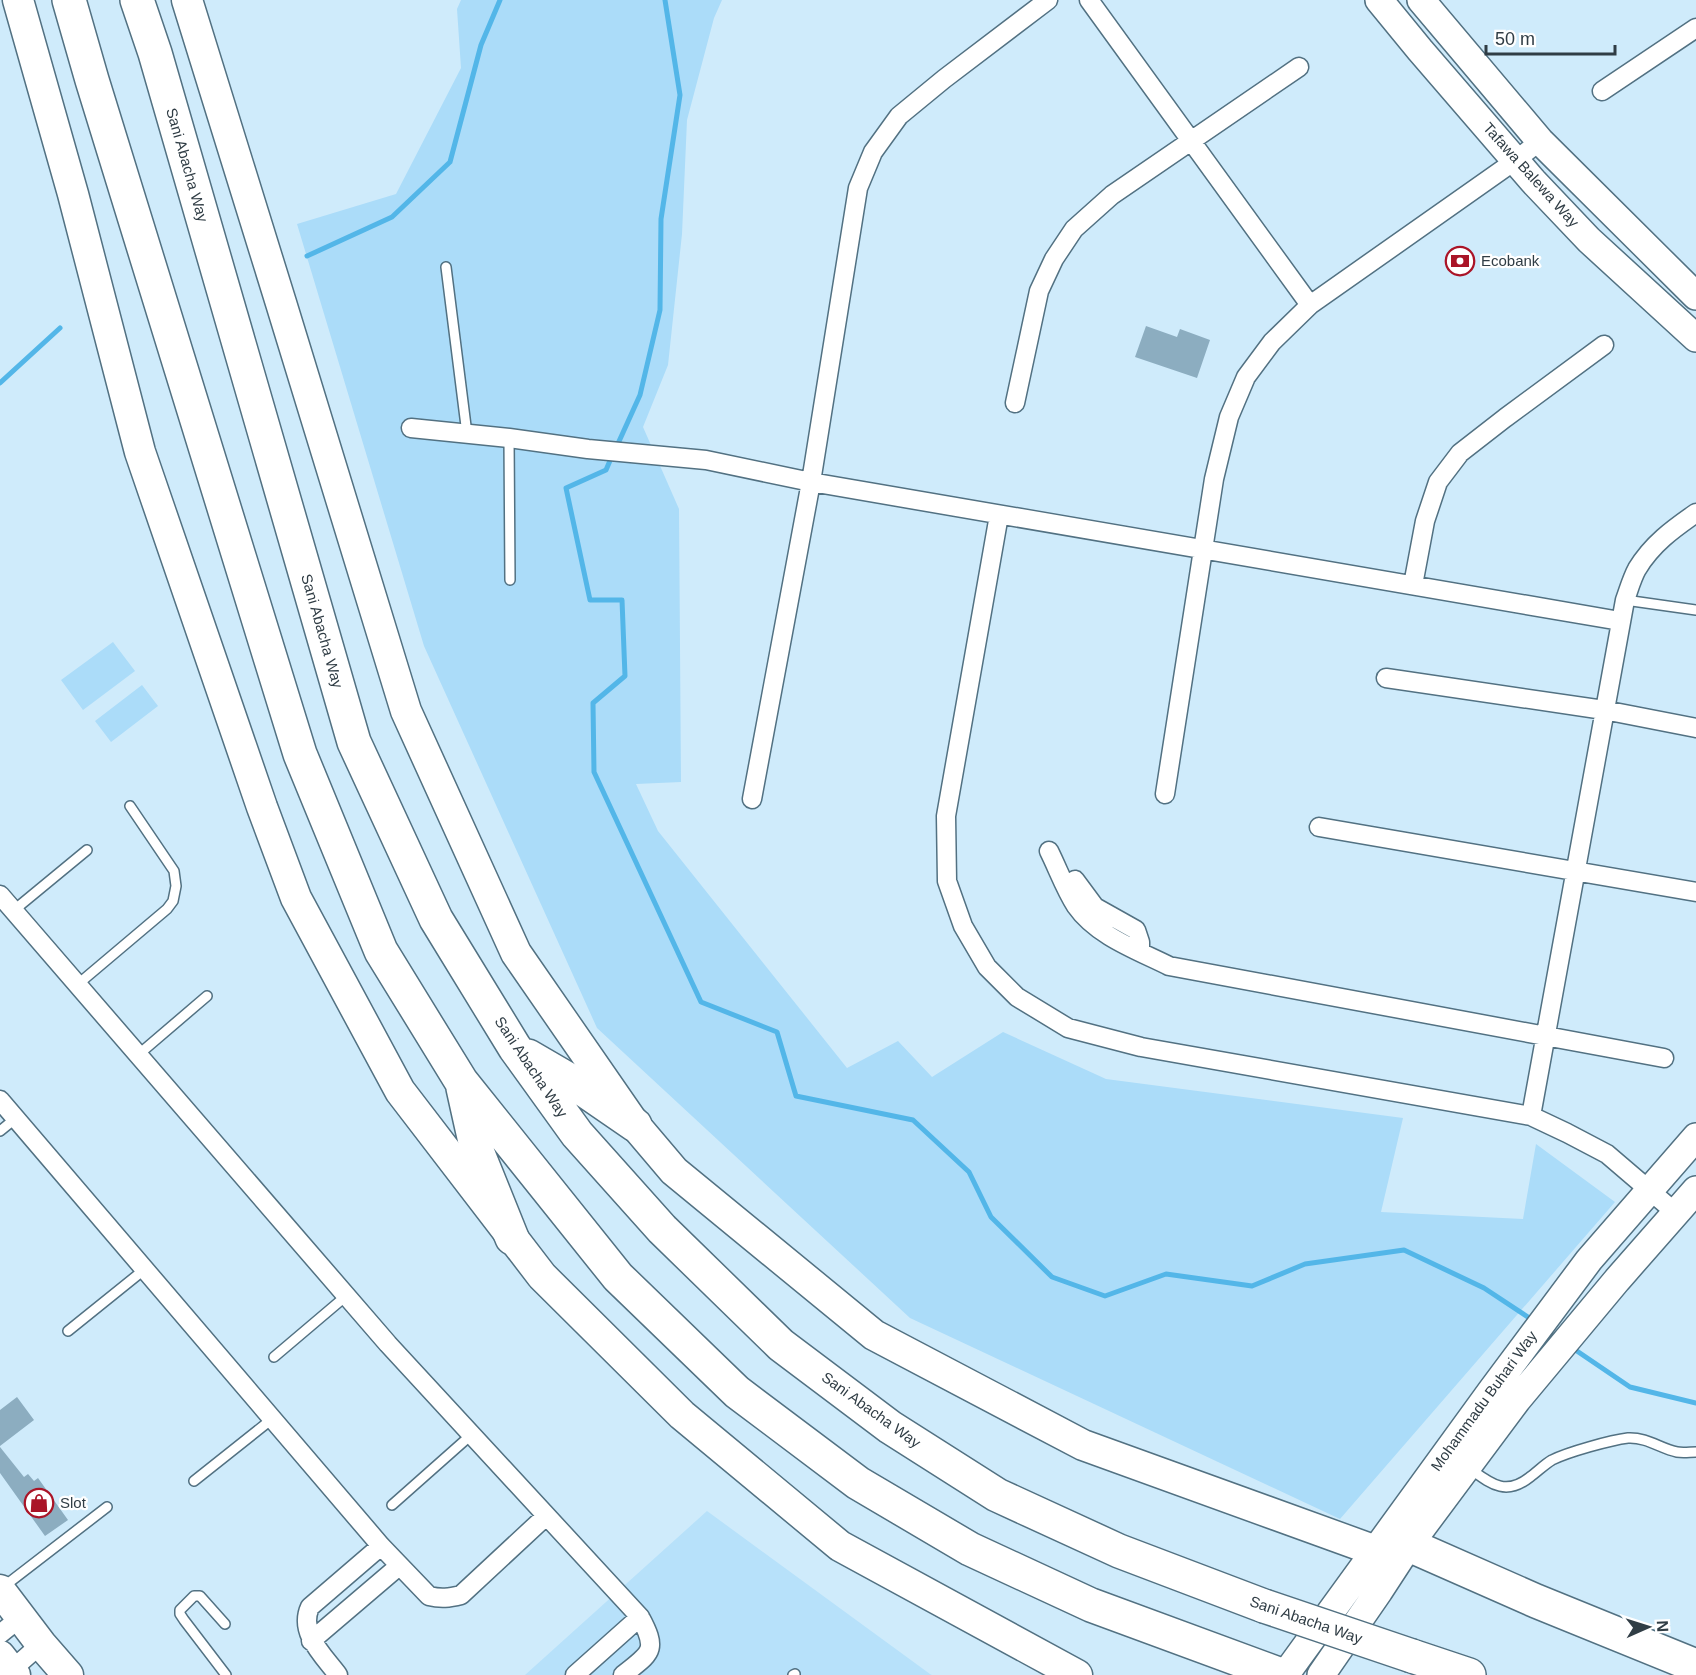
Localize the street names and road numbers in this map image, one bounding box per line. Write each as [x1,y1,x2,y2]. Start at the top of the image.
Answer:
street label: Sani Abacha Way [163,106,212,224]
street label: Tafawa Balewa Way [1480,119,1583,231]
street label: Sani Abacha Way [298,572,347,690]
street label: Sani Abacha Way [491,1013,572,1121]
street label: Mohammadu Buhari Way [1427,1327,1540,1474]
street label: Sani Abacha Way [819,1368,924,1451]
street label: Sani Abacha Way [1248,1592,1365,1647]

